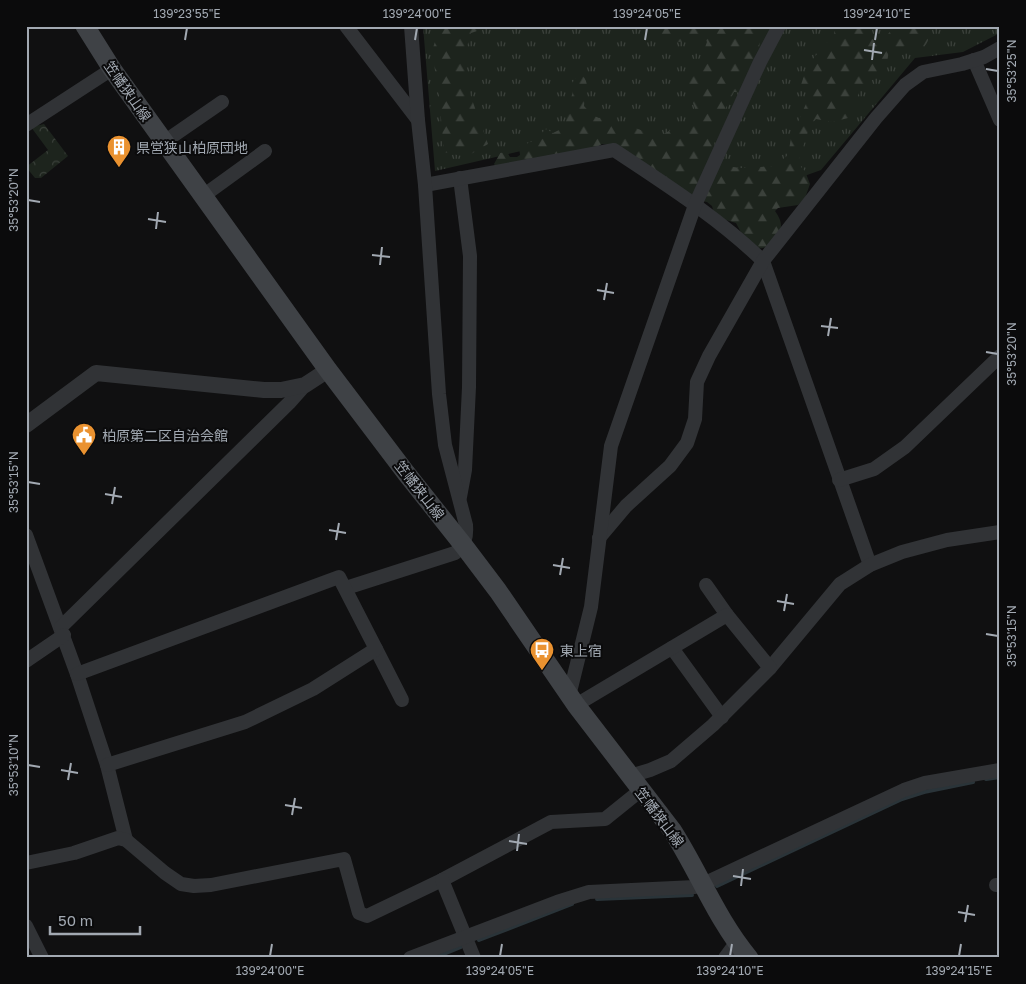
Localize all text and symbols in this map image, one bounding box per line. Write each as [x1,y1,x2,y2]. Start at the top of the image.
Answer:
text: 139°23'55"E [153,6,221,21]
text: 139°24'00"E [383,6,451,21]
text: 139°24'05"E [613,6,681,21]
text: 139°24'10"E [844,6,910,21]
text: 35°53'25"N [1004,39,1019,103]
street label: 笠幡狭山線 [101,57,155,125]
building icon: 県営狭山柏原団地 [106,134,132,168]
place label: 県営狭山柏原団地 [136,139,248,156]
text: 35°53'20"N [6,168,21,232]
text: 35°53'20"N [1004,322,1019,386]
public building icon: 柏原第二区自治会館 [71,422,97,456]
place label: 柏原第二区自治会館 [102,427,228,444]
text: 35°53'15"N [6,451,21,513]
street label: 笠幡狭山線 [392,457,448,523]
text: 35°53'15"N [1004,605,1019,667]
bus stop icon: 東上宿 [529,637,555,671]
place label: 東上宿 [560,642,602,659]
text: 35°53'10"N [6,734,21,796]
street label: 笠幡狭山線 [632,784,688,850]
scale bar [50,904,140,936]
text: 50 m [58,911,93,929]
text: 139°24'00"E [236,963,304,978]
text: 139°24'05"E [466,963,534,978]
text: 139°24'10"E [697,963,763,978]
text: 139°24'15"E [926,963,992,978]

